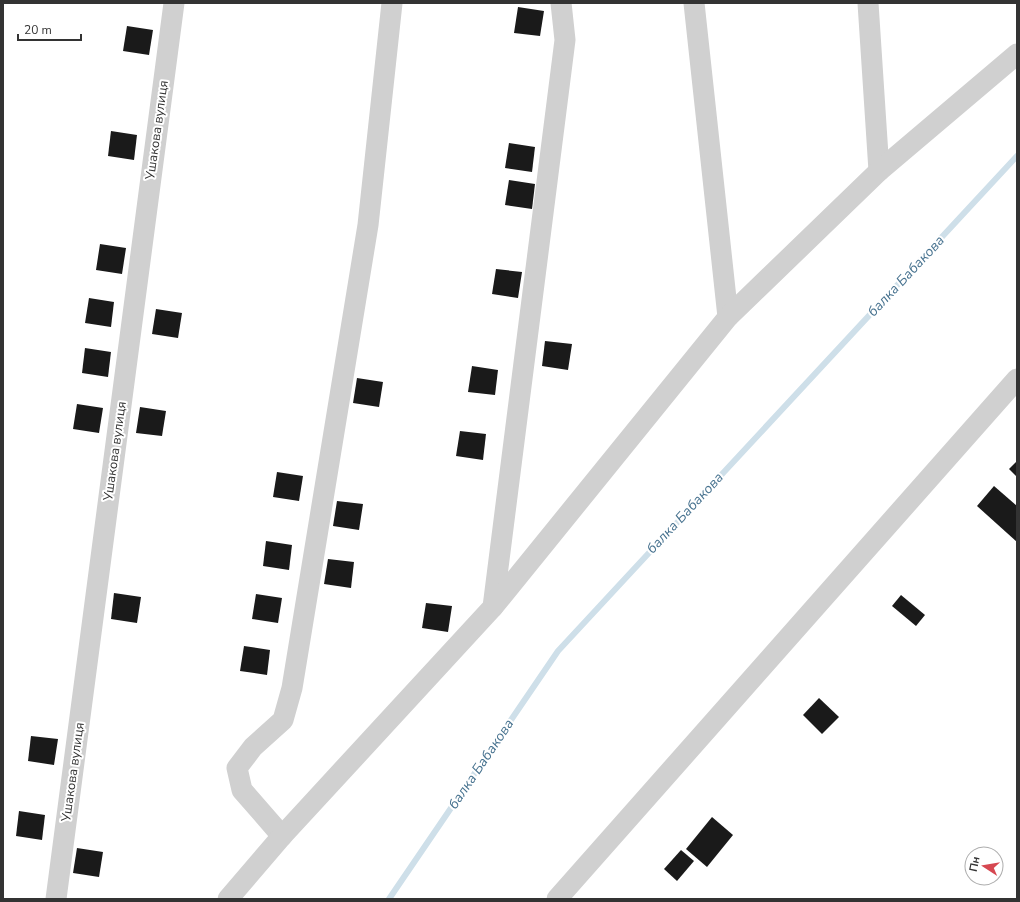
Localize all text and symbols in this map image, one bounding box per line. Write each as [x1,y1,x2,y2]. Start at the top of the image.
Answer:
scale bar [18,16,81,42]
text: 20 m [24,22,52,38]
street label: Ушакова вулиця [141,79,173,182]
water label: балка Бабакова [863,231,949,321]
street label: Ушакова вулиця [99,400,131,503]
water label: балка Бабакова [642,468,728,558]
water label: балка Бабакова [444,715,518,813]
street label: Ушакова вулиця [57,721,89,824]
north arrow [964,846,1004,886]
text: Пн [966,855,984,873]

